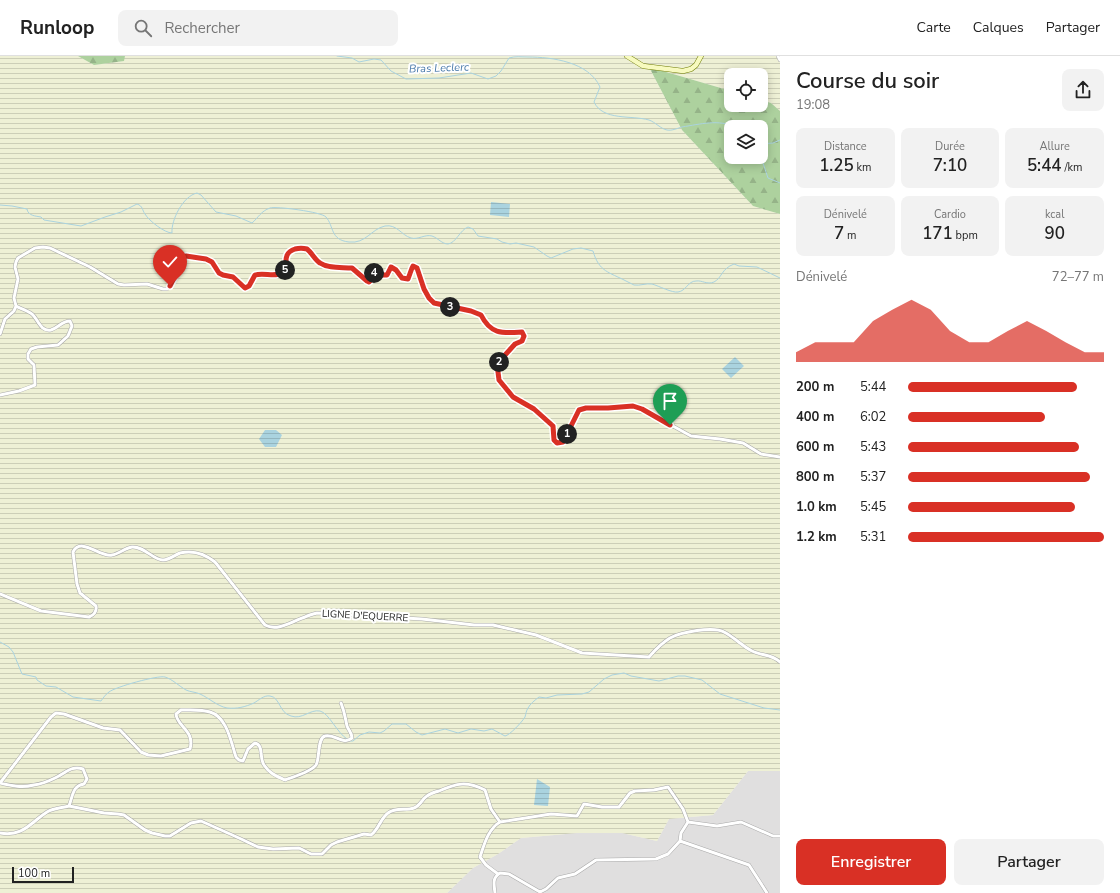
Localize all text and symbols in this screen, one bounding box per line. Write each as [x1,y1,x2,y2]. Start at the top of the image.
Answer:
search box [118,10,398,46]
text: Runloop [20,15,94,41]
icon: search [132,17,154,39]
text: Rechercher [164,18,240,38]
text: Carte [917,18,951,37]
text: Calques [973,18,1024,37]
text: Partager [1046,18,1100,37]
water label: Bras Leclerc [409,59,470,77]
text: Course du soir [796,66,939,96]
map controls [724,68,768,164]
button: locate [724,68,768,112]
button: share [1062,69,1104,111]
text: 19:08 [796,96,830,114]
button: layers [724,120,768,164]
text: Distance [824,139,867,154]
text: Durée [935,139,965,154]
text: Allure [1039,139,1070,154]
text: 1.25 [819,154,854,177]
text: 7:10 [933,154,967,177]
text: 5:44 [1027,154,1062,177]
text: km [854,160,872,175]
text: /km [1062,160,1082,175]
text: Dénivelé [824,207,867,222]
text: Cardio [934,207,966,222]
text: kcal [1045,207,1064,222]
text: 7 [834,222,844,245]
text: 171 [922,222,953,245]
text: 90 [1044,222,1065,245]
text: m [844,228,857,243]
text: bpm [953,228,978,243]
pin [153,245,187,286]
icon: check [159,251,181,273]
pin: 5 [275,260,295,280]
text: 5 [282,262,288,277]
pin: 4 [364,263,384,283]
text: 4 [371,265,377,280]
text: Dénivelé [796,268,847,286]
text: 72–77 m [1052,268,1104,286]
pin: 3 [440,297,460,317]
text: 3 [447,299,453,314]
pin: 2 [489,352,509,372]
text: 2 [496,354,502,369]
text: 200 m [796,378,834,396]
text: 5:44 [860,378,886,396]
pin [653,384,687,425]
icon: arrive [659,390,681,412]
text: 400 m [796,408,834,426]
text: 6:02 [860,408,886,426]
pin: 1 [557,424,577,444]
text: 1 [564,426,570,441]
text: 600 m [796,438,834,456]
text: 5:43 [860,438,886,456]
text: 800 m [796,468,834,486]
text: 5:37 [860,468,886,486]
text: 1.0 km [796,498,837,516]
text: 5:45 [860,498,886,516]
text: 1.2 km [796,528,837,546]
text: 5:31 [860,528,886,546]
street label: LIGNE D'EQUERRE [321,607,409,625]
button: Enregistrer [796,839,946,885]
button: Partager [954,839,1104,885]
scale bar [12,865,74,884]
text: 100 m [18,866,50,881]

